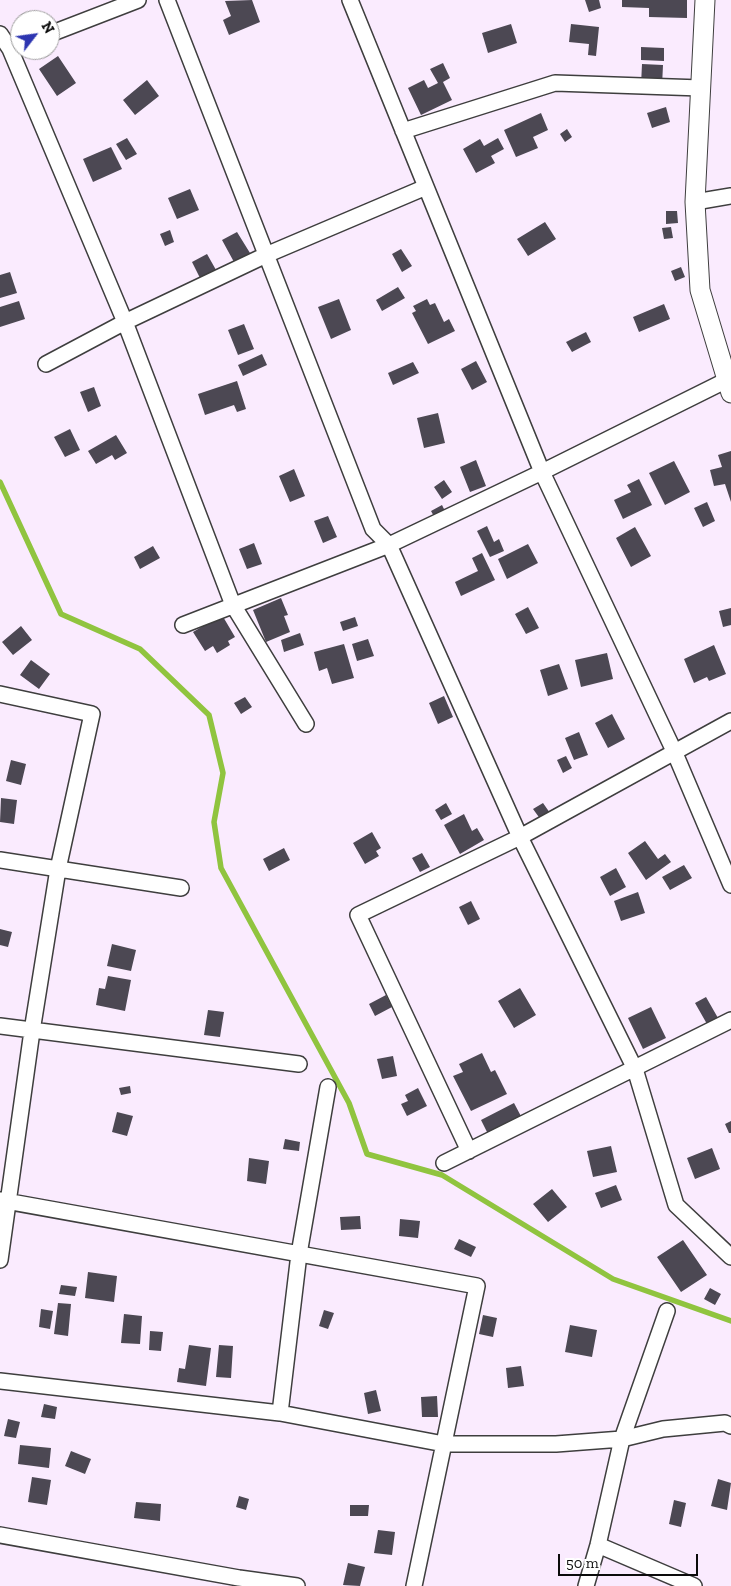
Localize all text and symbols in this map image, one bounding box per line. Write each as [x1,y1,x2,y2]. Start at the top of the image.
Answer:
north arrow [10,10,60,60]
text: N [38,19,58,37]
scale bar [561,1544,701,1576]
text: 50 m [566,1554,599,1572]

